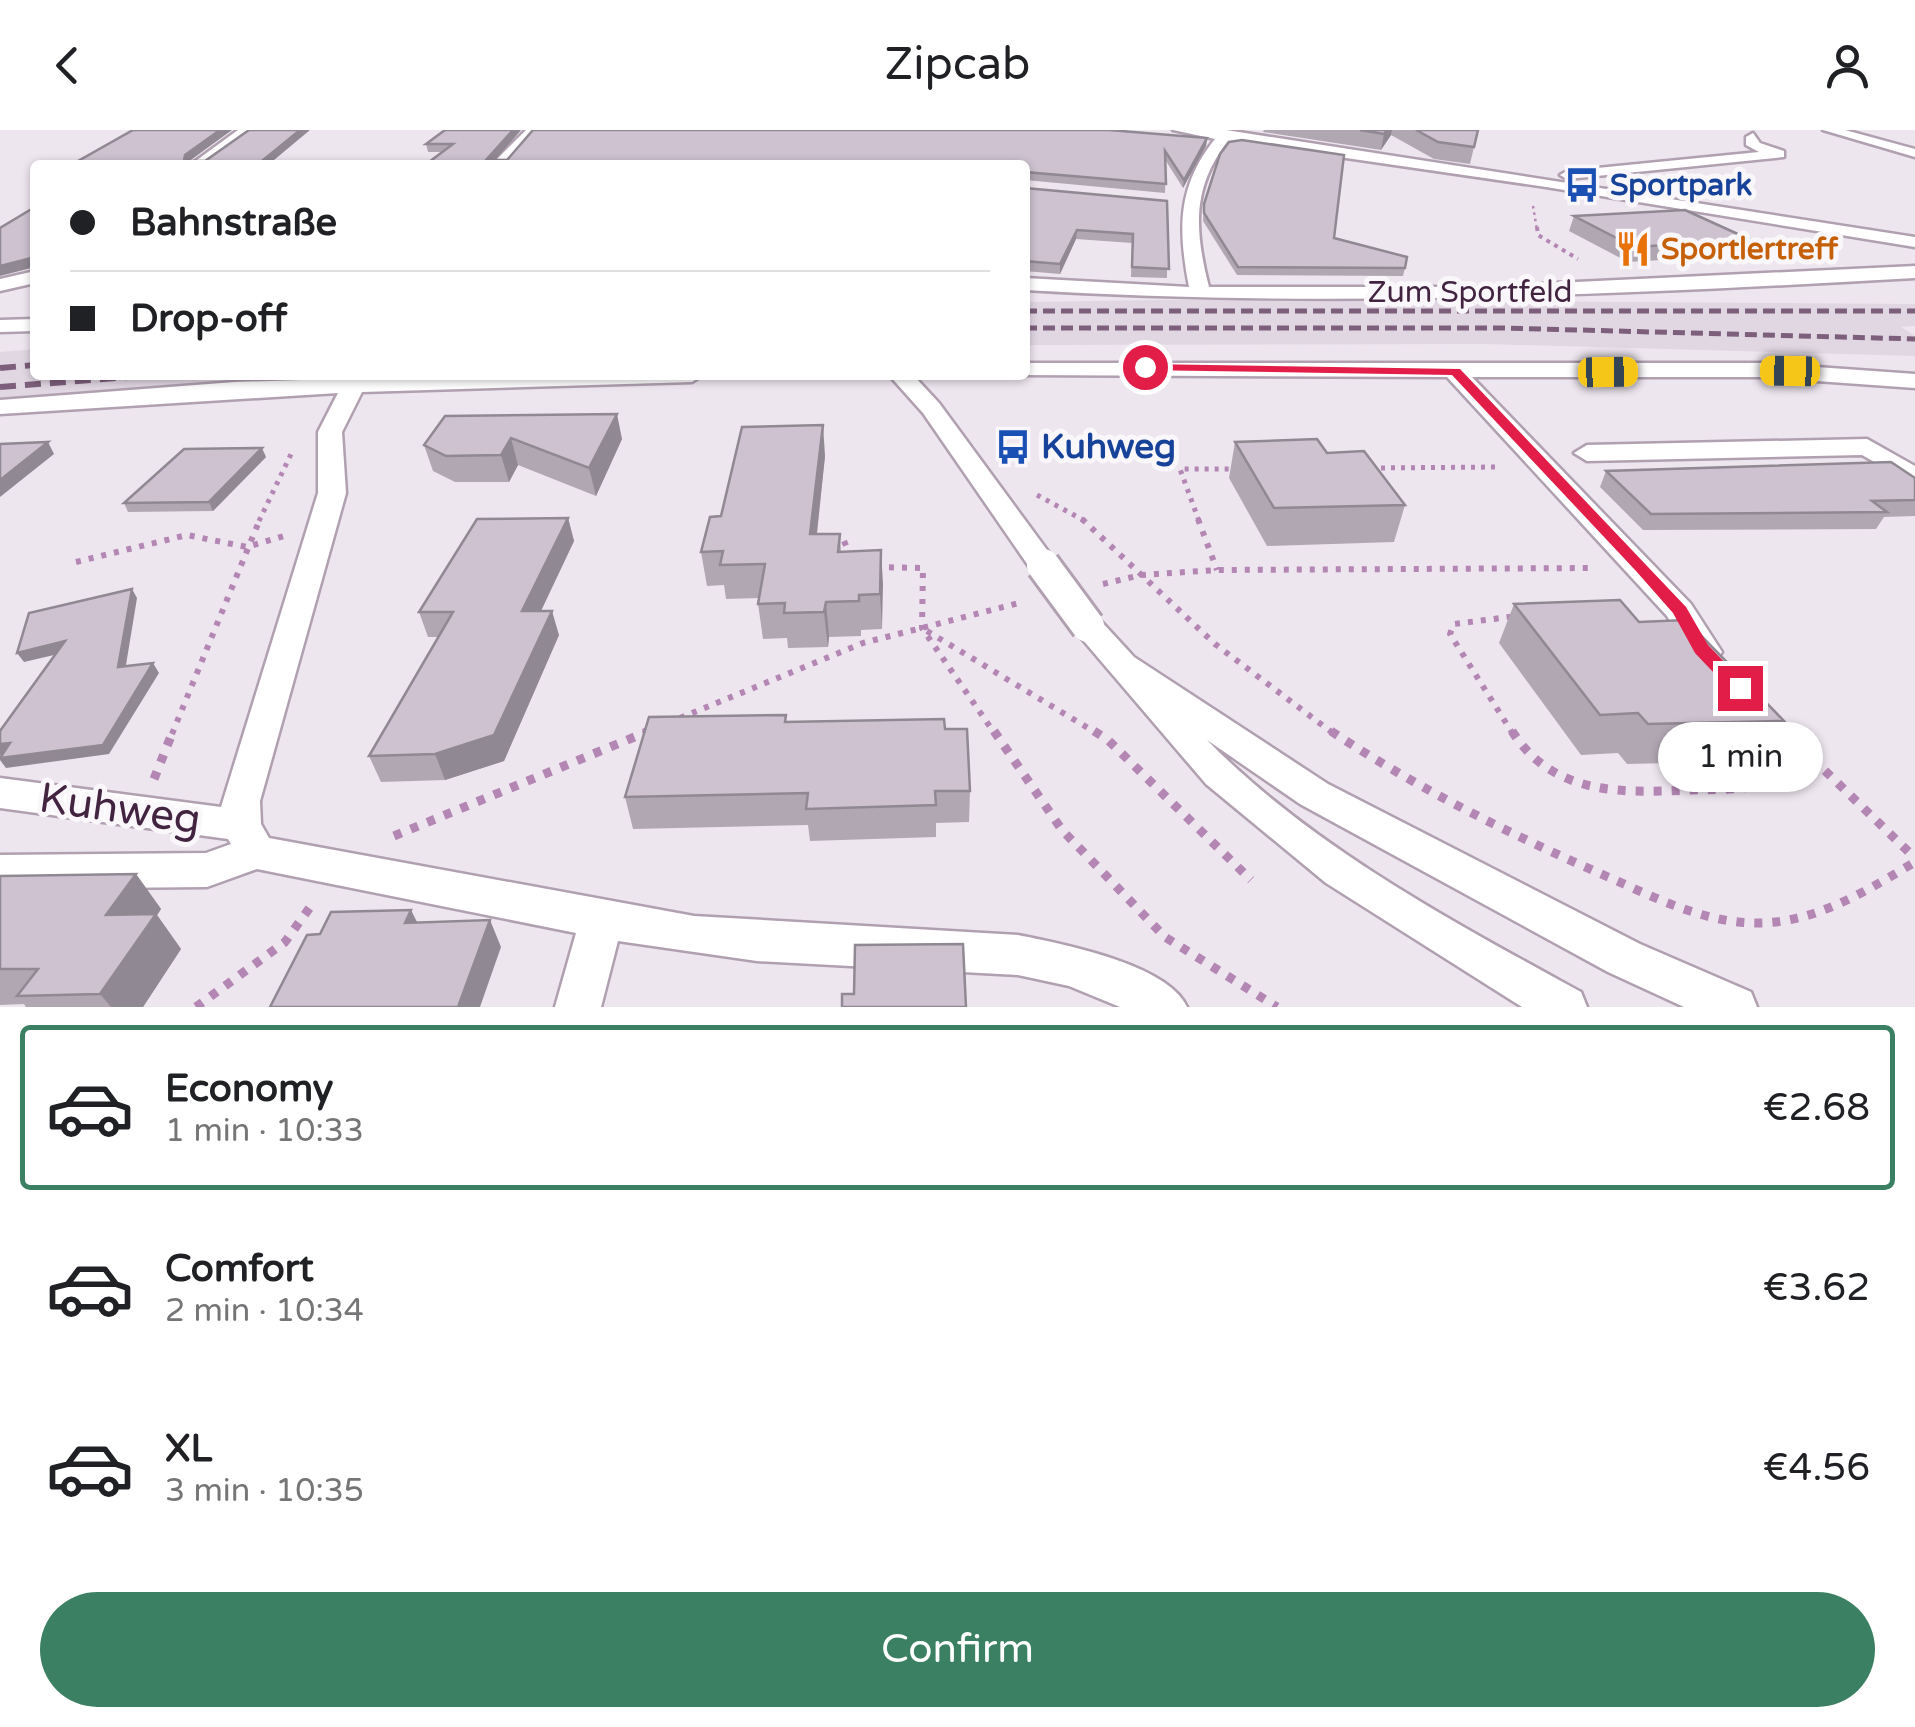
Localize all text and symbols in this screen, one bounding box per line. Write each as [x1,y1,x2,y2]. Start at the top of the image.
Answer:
icon: back [40,38,95,93]
text: Zipcab [885,38,1030,92]
icon: person [1820,38,1875,93]
bus stop icon: Sportpark [1563,166,1601,204]
place label: Sportpark [1610,167,1752,204]
text: Bahnstraße [130,200,337,246]
restaurant icon: Sportlertreff [1614,230,1652,268]
place label: Sportlertreff [1661,231,1839,268]
street label: Zum Sportfeld [1367,274,1573,311]
text: Drop-off [130,296,287,342]
route start [1123,345,1168,390]
car [1760,355,1820,387]
car [1578,356,1638,388]
place label: Kuhweg [1041,426,1176,468]
bus stop icon: Kuhweg [994,428,1032,466]
route end [1718,666,1763,711]
callout: 1 min [1658,723,1822,793]
text: 1 min [1698,738,1783,776]
street label: Kuhweg [36,772,204,846]
icon: car [45,1063,135,1153]
text: Economy [165,1066,333,1112]
text: €2.68 [1763,1085,1870,1131]
text: 1 min · 10:33 [165,1112,364,1150]
icon: car [45,1243,135,1333]
text: Comfort [165,1246,314,1292]
text: €3.62 [1763,1265,1870,1311]
text: 2 min · 10:34 [165,1292,364,1330]
icon: car [45,1423,135,1513]
text: XL [165,1426,212,1472]
text: €4.56 [1763,1445,1870,1491]
text: 3 min · 10:35 [165,1472,364,1510]
button: Confirm [40,1592,1875,1707]

